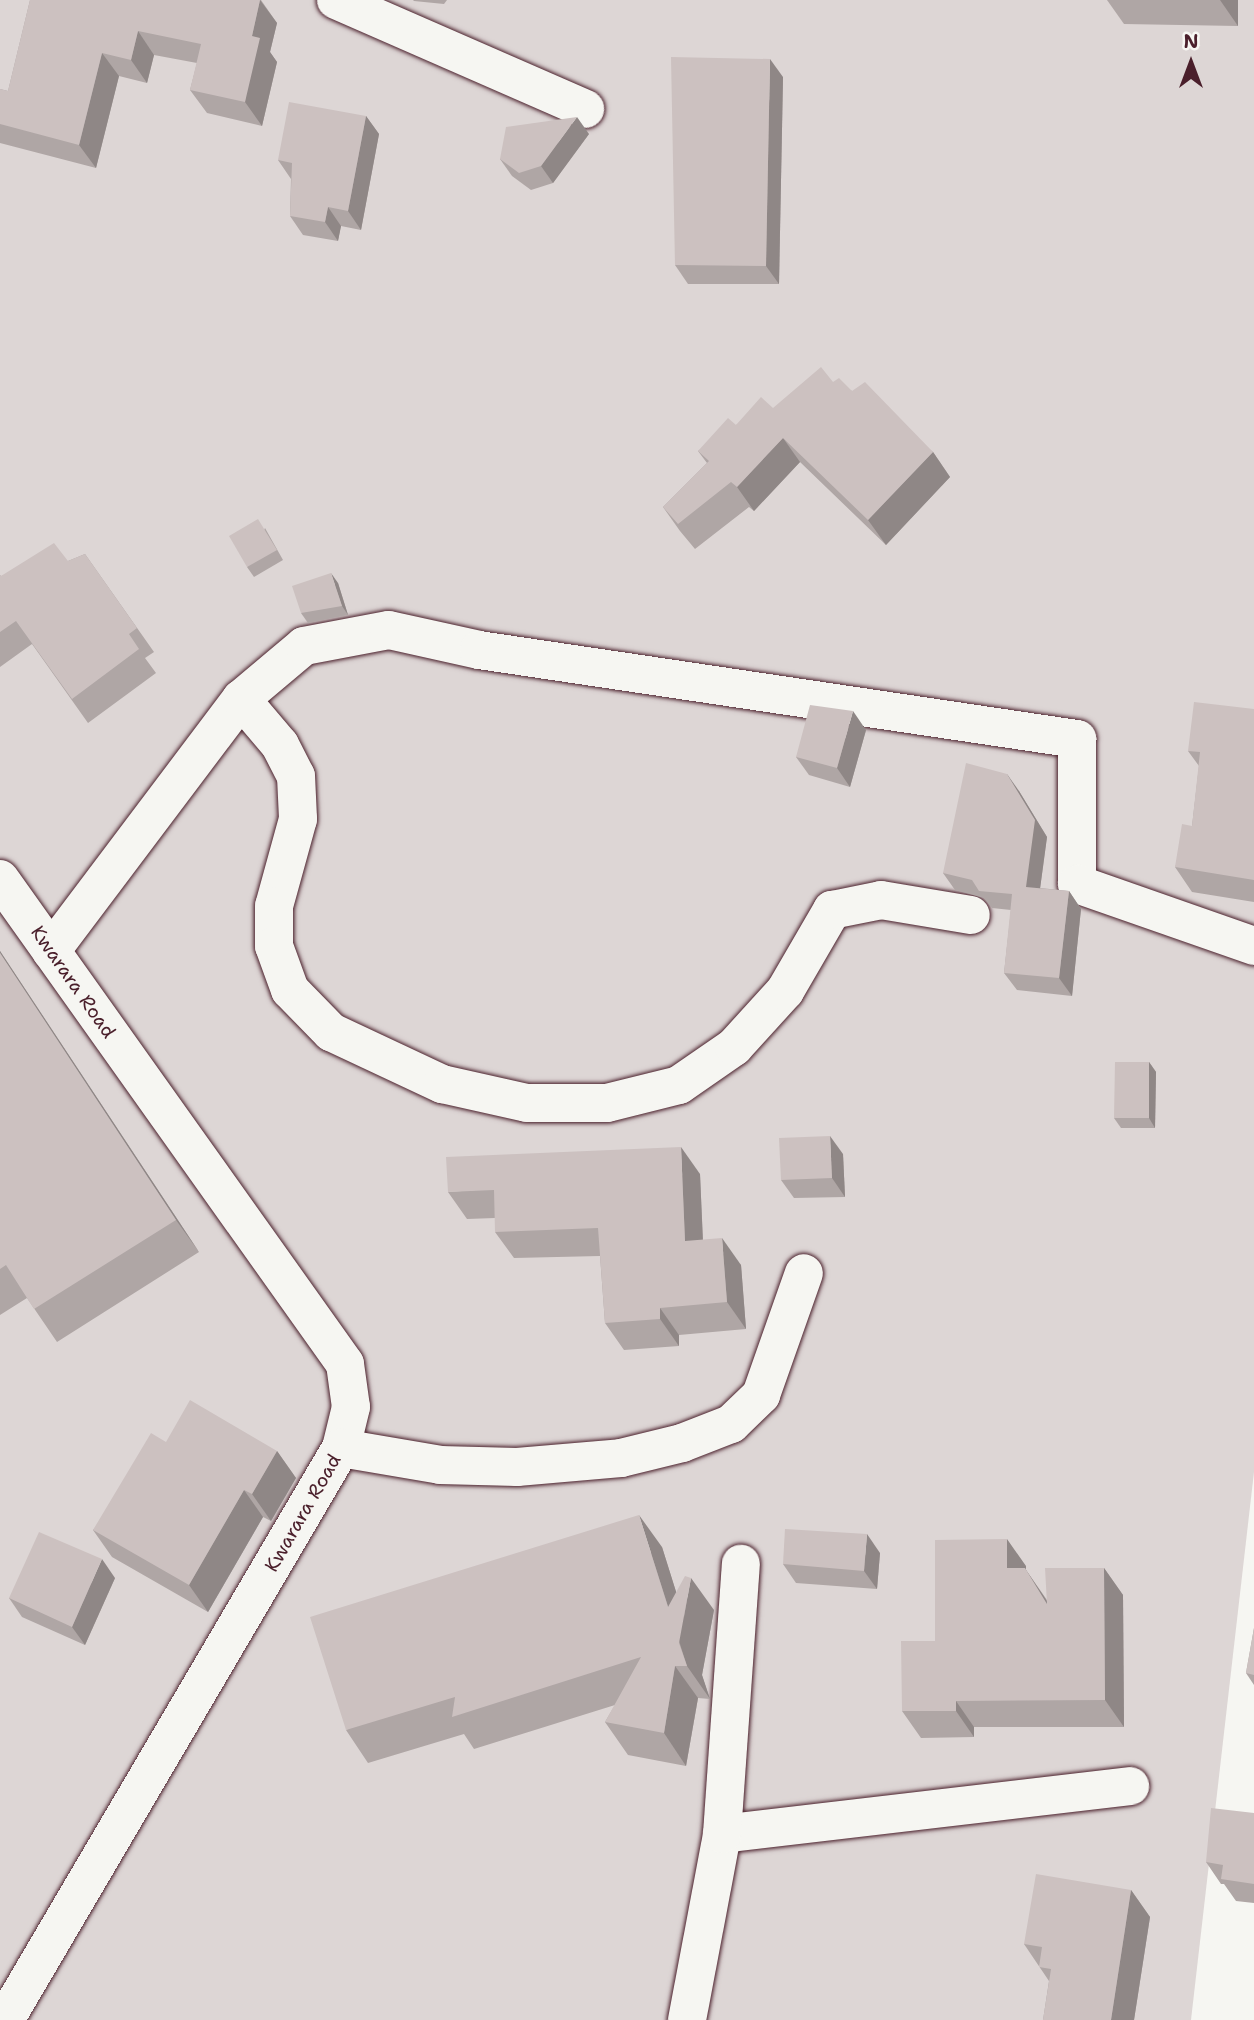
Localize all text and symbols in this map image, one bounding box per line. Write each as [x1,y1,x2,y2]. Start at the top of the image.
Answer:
north arrow [1156,28,1226,98]
text: N [1183,29,1199,54]
street label: Kwarara Road [26,921,120,1043]
street label: Kwarara Road [260,1450,346,1576]

